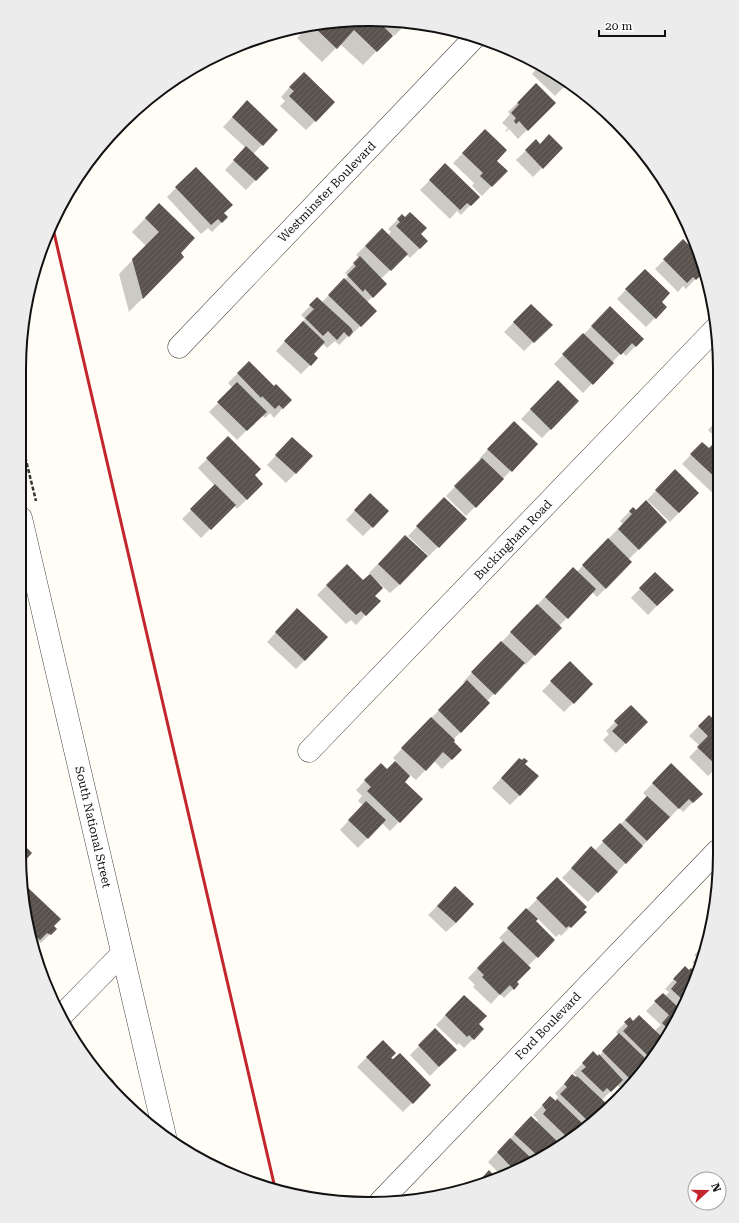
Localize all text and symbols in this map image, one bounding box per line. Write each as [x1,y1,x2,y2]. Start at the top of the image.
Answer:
scale bar [599,12,665,38]
text: 20 m [605,19,632,33]
street label: Westminster Boulevard [275,139,379,245]
street label: Buckingham Road [471,497,555,583]
street label: South National Street [72,765,114,890]
street label: Ford Boulevard [512,989,584,1063]
north arrow [687,1171,727,1211]
text: N [708,1181,724,1194]

